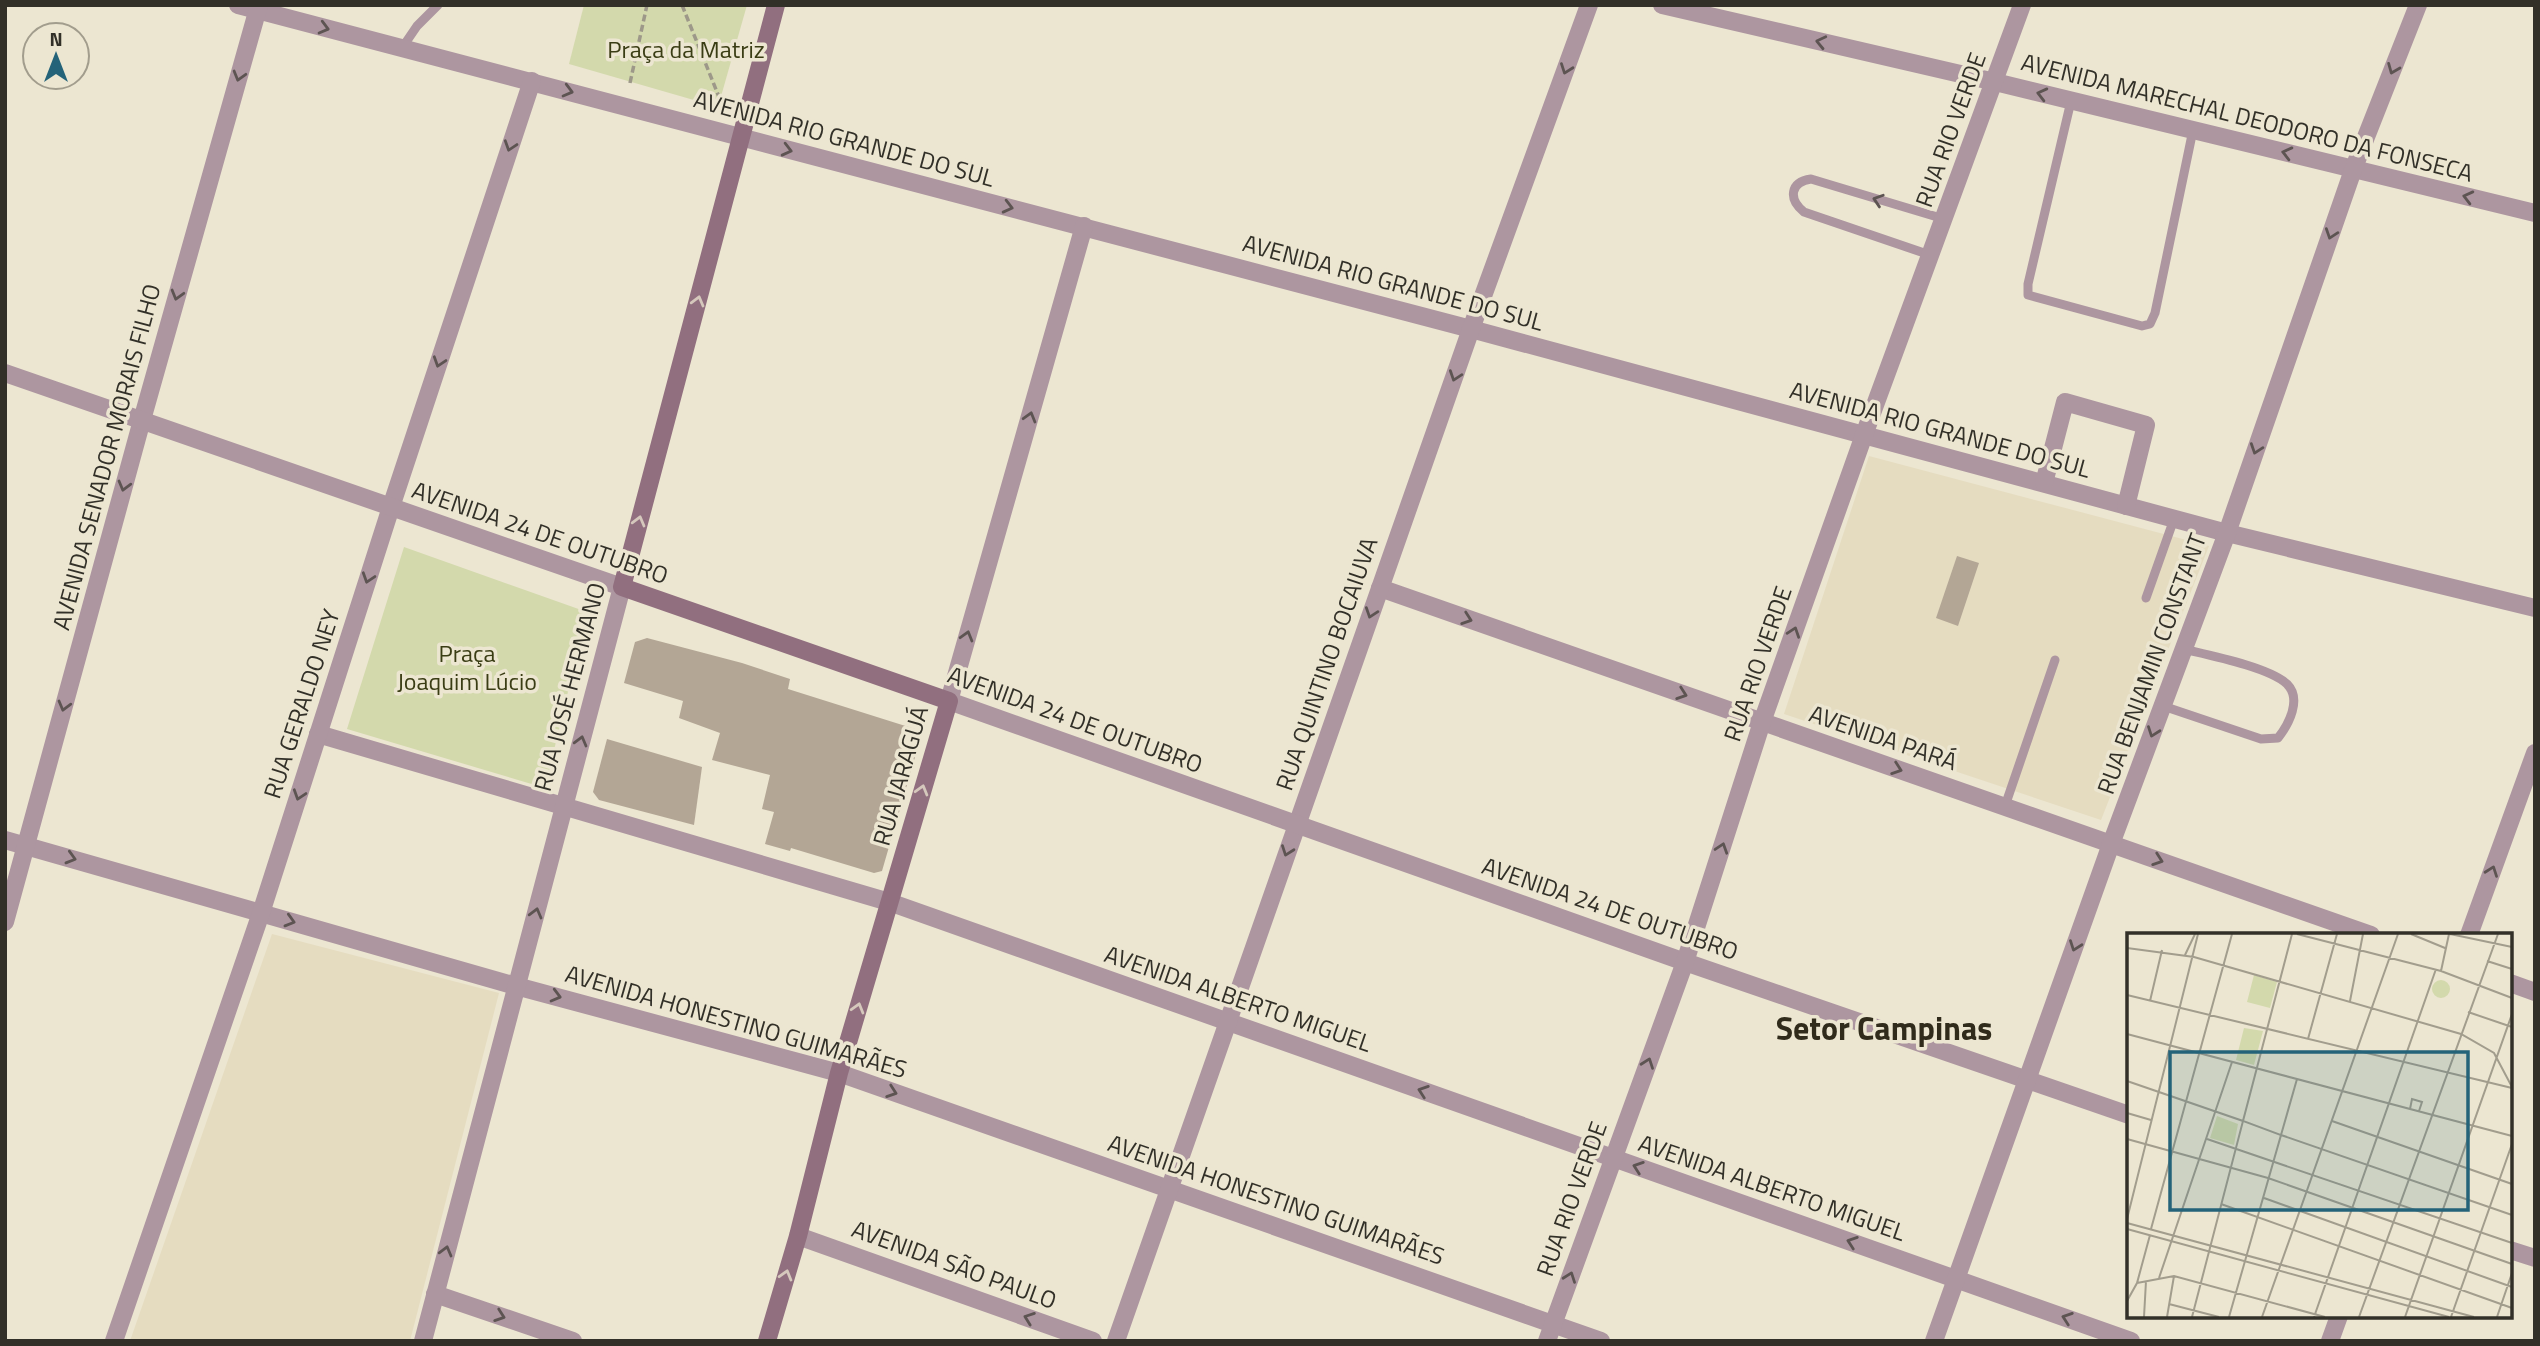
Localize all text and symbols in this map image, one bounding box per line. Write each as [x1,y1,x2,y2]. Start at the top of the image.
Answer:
one-way arrow [318,19,330,34]
north arrow [21,21,91,91]
text: N [49,24,63,53]
park label: Praça da Matriz [607,31,765,67]
one-way arrow [1815,36,1827,50]
street label: AVENIDA MARECHAL DEODORO DA FONSECA [2017,43,2477,191]
street label: RUA RIO VERDE [1905,47,1995,212]
one-way arrow [2388,62,2402,74]
one-way arrow [1560,63,1574,75]
one-way arrow [233,70,247,82]
street label: AVENIDA RIO GRANDE DO SUL [690,81,999,196]
one-way arrow [561,83,573,97]
one-way arrow [2036,87,2048,102]
one-way arrow [504,140,519,152]
one-way arrow [781,142,793,156]
one-way arrow [2281,147,2293,161]
one-way arrow [2462,191,2474,205]
one-way arrow [1873,194,1885,208]
one-way arrow [1001,199,1013,213]
street label: AVENIDA RIO GRANDE DO SUL [1239,225,1548,340]
one-way arrow [2325,227,2339,240]
street label: AVENIDA SENADOR MORAIS FILHO [42,280,170,634]
one-way arrow [171,289,186,301]
one-way arrow [690,295,704,307]
one-way arrow [433,355,447,368]
one-way arrow [1449,369,1463,381]
street label: AVENIDA RIO GRANDE DO SUL [1786,372,2095,487]
one-way arrow [1022,411,1036,423]
one-way arrow [2250,442,2264,454]
street label: AVENIDA 24 DE OUTUBRO [407,471,673,593]
one-way arrow [118,480,132,492]
one-way arrow [631,515,646,527]
street label: RUA BENJAMIN CONSTANT [2087,528,2215,799]
street label: RUA QUINTINO BOCAIUVA [1266,532,1386,795]
one-way arrow [362,571,376,584]
street label: RUA JOSÉ HERMANO [524,578,614,795]
street label: RUA RIO VERDE [1714,581,1800,746]
street label: RUA GERALDO NEY [253,604,349,803]
one-way arrow [1365,607,1379,619]
one-way arrow [1461,611,1473,625]
one-way arrow [1786,626,1800,639]
one-way arrow [959,630,974,642]
park label: Praça Joaquim Lúcio [397,635,537,699]
street label: AVENIDA 24 DE OUTUBRO [943,656,1208,782]
one-way arrow [1675,686,1688,700]
street label: AVENIDA PARÁ [1804,695,1962,779]
one-way arrow [58,700,72,712]
street label: RUA JARAGUÁ [863,702,937,850]
one-way arrow [2147,725,2161,737]
one-way arrow [573,735,587,747]
one-way arrow [1890,761,1902,775]
one-way arrow [914,784,929,796]
one-way arrow [293,788,307,800]
one-way arrow [1713,842,1728,854]
one-way arrow [1281,844,1295,856]
street label: AVENIDA 24 DE OUTUBRO [1477,847,1743,969]
one-way arrow [65,850,77,865]
one-way arrow [2151,852,2163,866]
one-way arrow [2484,865,2498,877]
one-way arrow [528,907,542,919]
one-way arrow [283,913,295,927]
inset map [2127,933,2512,1318]
street label: AVENIDA ALBERTO MIGUEL [1100,935,1377,1061]
one-way arrow [2070,939,2084,951]
street label: AVENIDA HONESTINO GUIMARÃES [561,955,911,1087]
one-way arrow [550,988,562,1002]
one-way arrow [850,1003,864,1015]
district label: Setor Campinas [1776,1004,1992,1052]
one-way arrow [1639,1057,1653,1069]
one-way arrow [886,1084,898,1098]
one-way arrow [1418,1085,1430,1099]
street label: RUA RIO VERDE [1526,1116,1616,1281]
street label: AVENIDA HONESTINO GUIMARÃES [1103,1124,1449,1274]
street label: AVENIDA ALBERTO MIGUEL [1634,1124,1911,1250]
one-way arrow [1632,1161,1644,1175]
street label: AVENIDA SÃO PAULO [847,1210,1062,1318]
one-way arrow [1847,1236,1859,1250]
one-way arrow [438,1245,452,1257]
one-way arrow [778,1270,793,1282]
one-way arrow [1562,1271,1576,1283]
one-way arrow [493,1308,505,1322]
one-way arrow [1023,1312,1035,1326]
one-way arrow [2061,1312,2073,1326]

